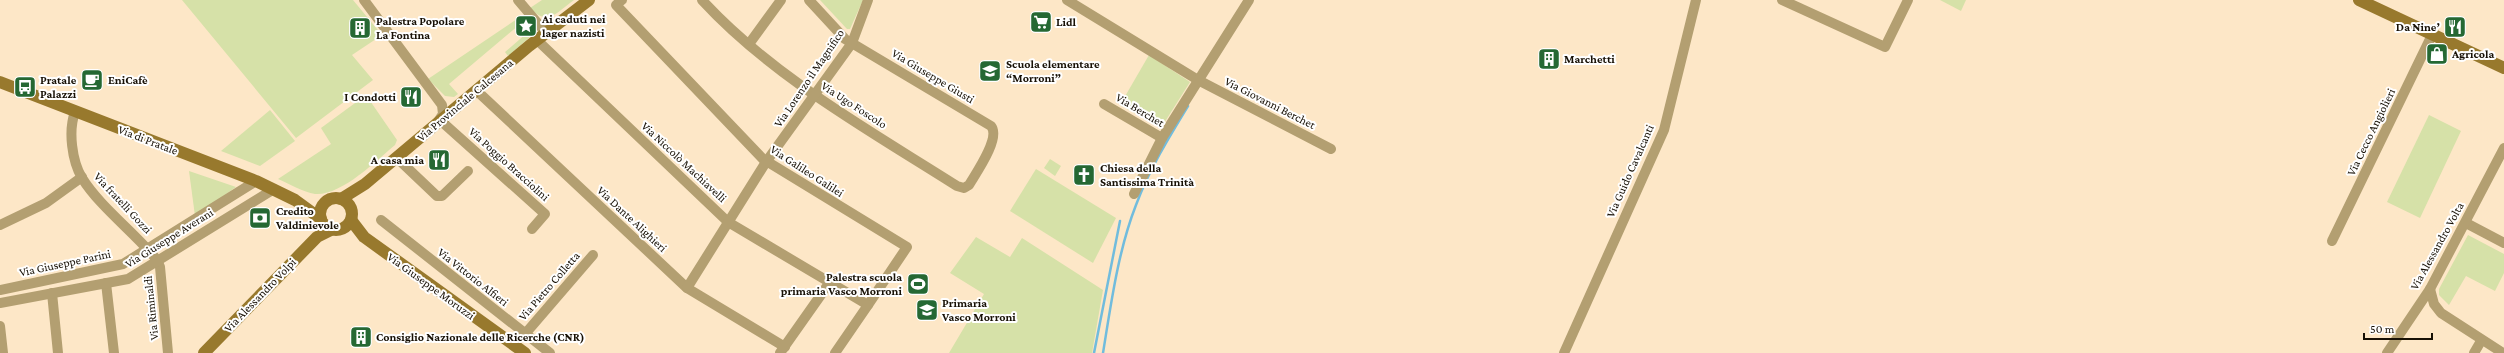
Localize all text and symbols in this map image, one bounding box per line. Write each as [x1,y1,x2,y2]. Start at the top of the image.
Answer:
supermarket icon: Lidl [1028,9,1054,35]
place label: Ai caduti nei lager nazisti [541,12,606,40]
place icon: Ai caduti nei lager nazisti [513,13,539,39]
place label: Palestra Popolare La Fontina [376,14,465,42]
restaurant icon: Da Nine’ [2442,14,2468,40]
building icon: Palestra Popolare La Fontina [347,15,373,41]
place label: Lidl [1056,15,1077,29]
place label: Da Nine’ [2396,20,2440,34]
street label: Via Lorenzo il Magnifico [771,26,847,130]
shop icon: Agricola [2424,41,2450,67]
street label: Via Giuseppe Giusti [889,46,977,106]
building icon: Marchetti [1536,46,1562,72]
place label: Agricola [2451,47,2494,61]
place label: Marchetti [1564,52,1615,66]
street label: Via Provinciale Calcesana [414,55,516,144]
place label: Scuola elementare “Morroni” [1006,57,1100,85]
school or university icon: Scuola elementare “Morroni” [977,58,1003,84]
cafe icon: EniCafè [79,67,105,93]
place label: Pratale Palazzi [40,73,77,101]
place label: EniCafè [108,73,148,87]
bus stop icon: Pratale Palazzi [12,74,38,100]
street label: Via Giovanni Berchet [1222,74,1319,132]
street label: Via Ugo Foscolo [819,79,889,131]
restaurant icon: I Condotti [398,84,424,110]
street label: Via Cecco Angiolieri [2344,86,2398,178]
place label: I Condotti [344,90,397,104]
street label: Via Berchet [1113,90,1168,130]
street label: Via Niccolò Machiavelli [638,119,730,205]
street label: Via di Pratale [116,122,180,158]
street label: Via Guido Cavalcanti [1603,122,1657,220]
street label: Via Poggio Bracciolini [466,124,552,204]
street label: Via Galileo Galilei [768,142,846,200]
restaurant icon: A casa mia [426,147,452,173]
place label: A casa mia [370,153,424,167]
place label: Chiesa della Santissima Trinità [1100,161,1194,189]
church icon: Chiesa della Santissima Trinità [1071,162,1097,188]
street label: Via fratelli Gozzi [91,170,155,236]
street label: Via Dante Alighieri [594,183,670,255]
street label: Via Alessandro Volta [2407,199,2467,292]
place label: Credito Valdinievole [275,204,339,232]
street label: Via Giuseppe Averani [122,205,216,271]
bank icon: Credito Valdinievole [247,205,273,231]
street label: Via Vittorio Alfieri [435,245,511,309]
street label: Via Giuseppe Parini [18,246,112,280]
street label: Via Pietro Colletta [515,249,583,323]
street label: Via Giuseppe Moruzzi [385,250,477,322]
street label: Via Alessandro Volpi [221,255,299,335]
place label: Palestra scuola primaria Vasco Morroni [781,270,903,298]
sports icon: Palestra scuola primaria Vasco Morroni [905,271,931,297]
street label: Via Riminaldi [141,275,161,341]
place label: Primaria Vasco Morroni [941,296,1016,324]
school or university icon: Primaria Vasco Morroni [914,297,940,323]
scale bar [2364,315,2432,341]
text: 50 m [2370,322,2395,336]
building icon: Consiglio Nazionale delle Ricerche (CNR) [348,324,374,350]
place label: Consiglio Nazionale delle Ricerche (CNR) [376,330,585,344]

